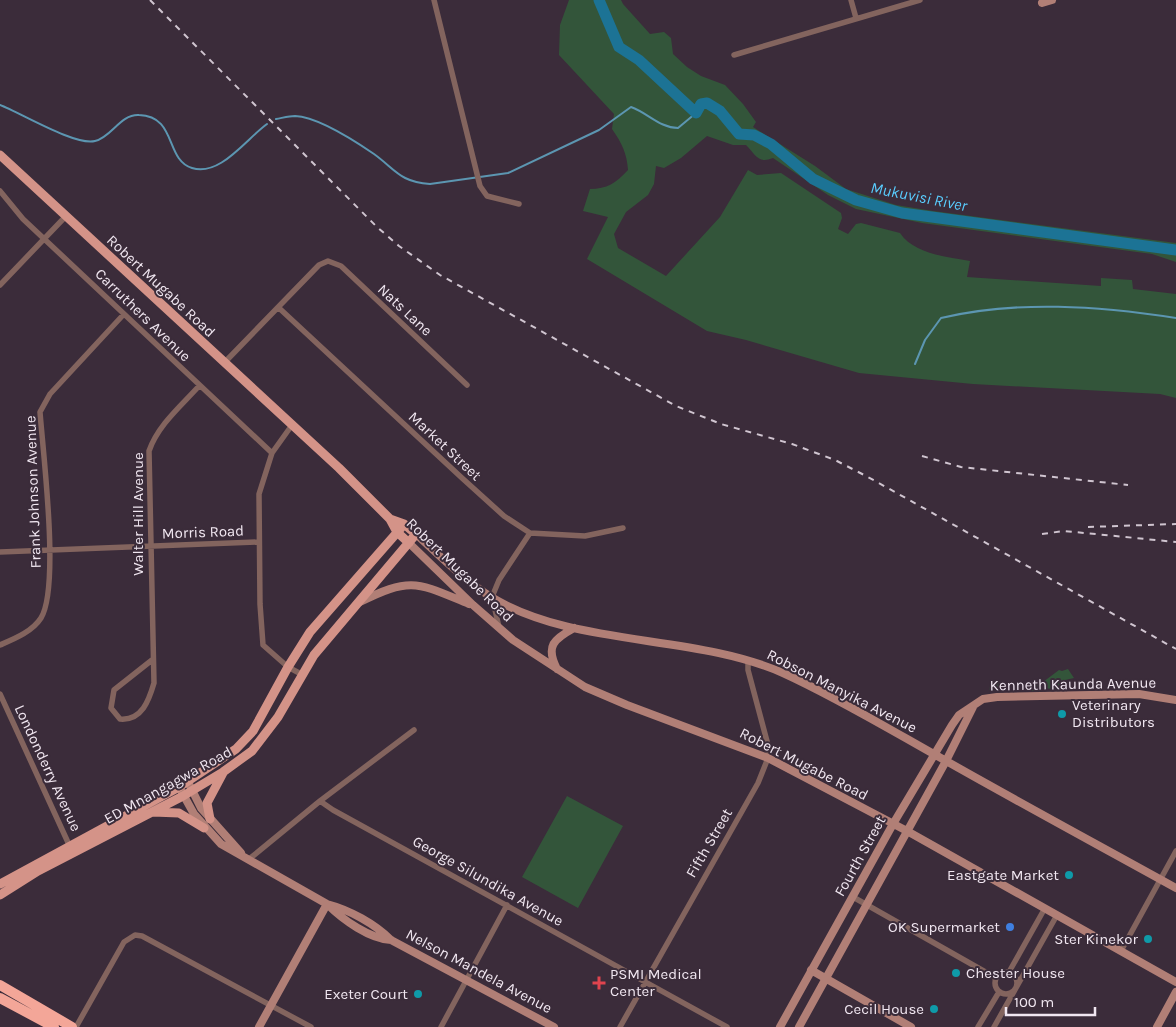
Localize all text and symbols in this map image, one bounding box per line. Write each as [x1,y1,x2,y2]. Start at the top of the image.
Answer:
water label: Mukuvisi River [869,178,969,215]
street label: Robert Mugabe Road [103,231,219,341]
street label: Carruthers Avenue [91,265,195,365]
street label: Nats Lane [374,280,436,340]
street label: Market Street [405,408,485,485]
street label: Frank Johnson Avenue [21,415,45,569]
street label: Walter Hill Avenue [129,452,147,576]
street label: Robert Mugabe Road [403,514,517,626]
street label: Morris Road [162,522,244,542]
street label: Robson Manyika Avenue [764,645,920,737]
street label: Kenneth Kaunda Avenue [990,674,1156,694]
place label: Veterinary Distributors [1072,696,1155,731]
street label: Londonderry Avenue [11,702,85,834]
marker: Veterinary Distributors [1056,708,1068,720]
street label: Robert Mugabe Road [737,724,871,804]
street label: ED Mnangagwa Road [101,742,235,828]
street label: Fifth Street [682,805,736,881]
street label: Fourth Street [830,812,890,900]
street label: George Silundika Avenue [410,832,566,930]
place label: Eastgate Market [947,866,1059,884]
marker: Eastgate Market [1063,869,1075,881]
place label: OK Supermarket [888,918,1000,936]
marker: OK Supermarket [1004,921,1016,933]
street label: Nelson Mandela Avenue [403,925,555,1017]
place label: Ster Kinekor [1054,930,1139,948]
marker: Ster Kinekor [1142,933,1154,945]
place label: Chester House [966,964,1065,982]
place label: PSMI Medical Center [610,965,702,1000]
marker: Chester House [950,967,962,979]
marker: PSMI Medical Center [592,976,606,990]
scale bar [1006,984,1095,1016]
place label: Exeter Court [324,985,408,1003]
marker: Exeter Court [412,988,424,1000]
text: 100 m [1014,993,1054,1011]
place label: Cecil House [844,1000,924,1018]
marker: Cecil House [928,1003,940,1015]

